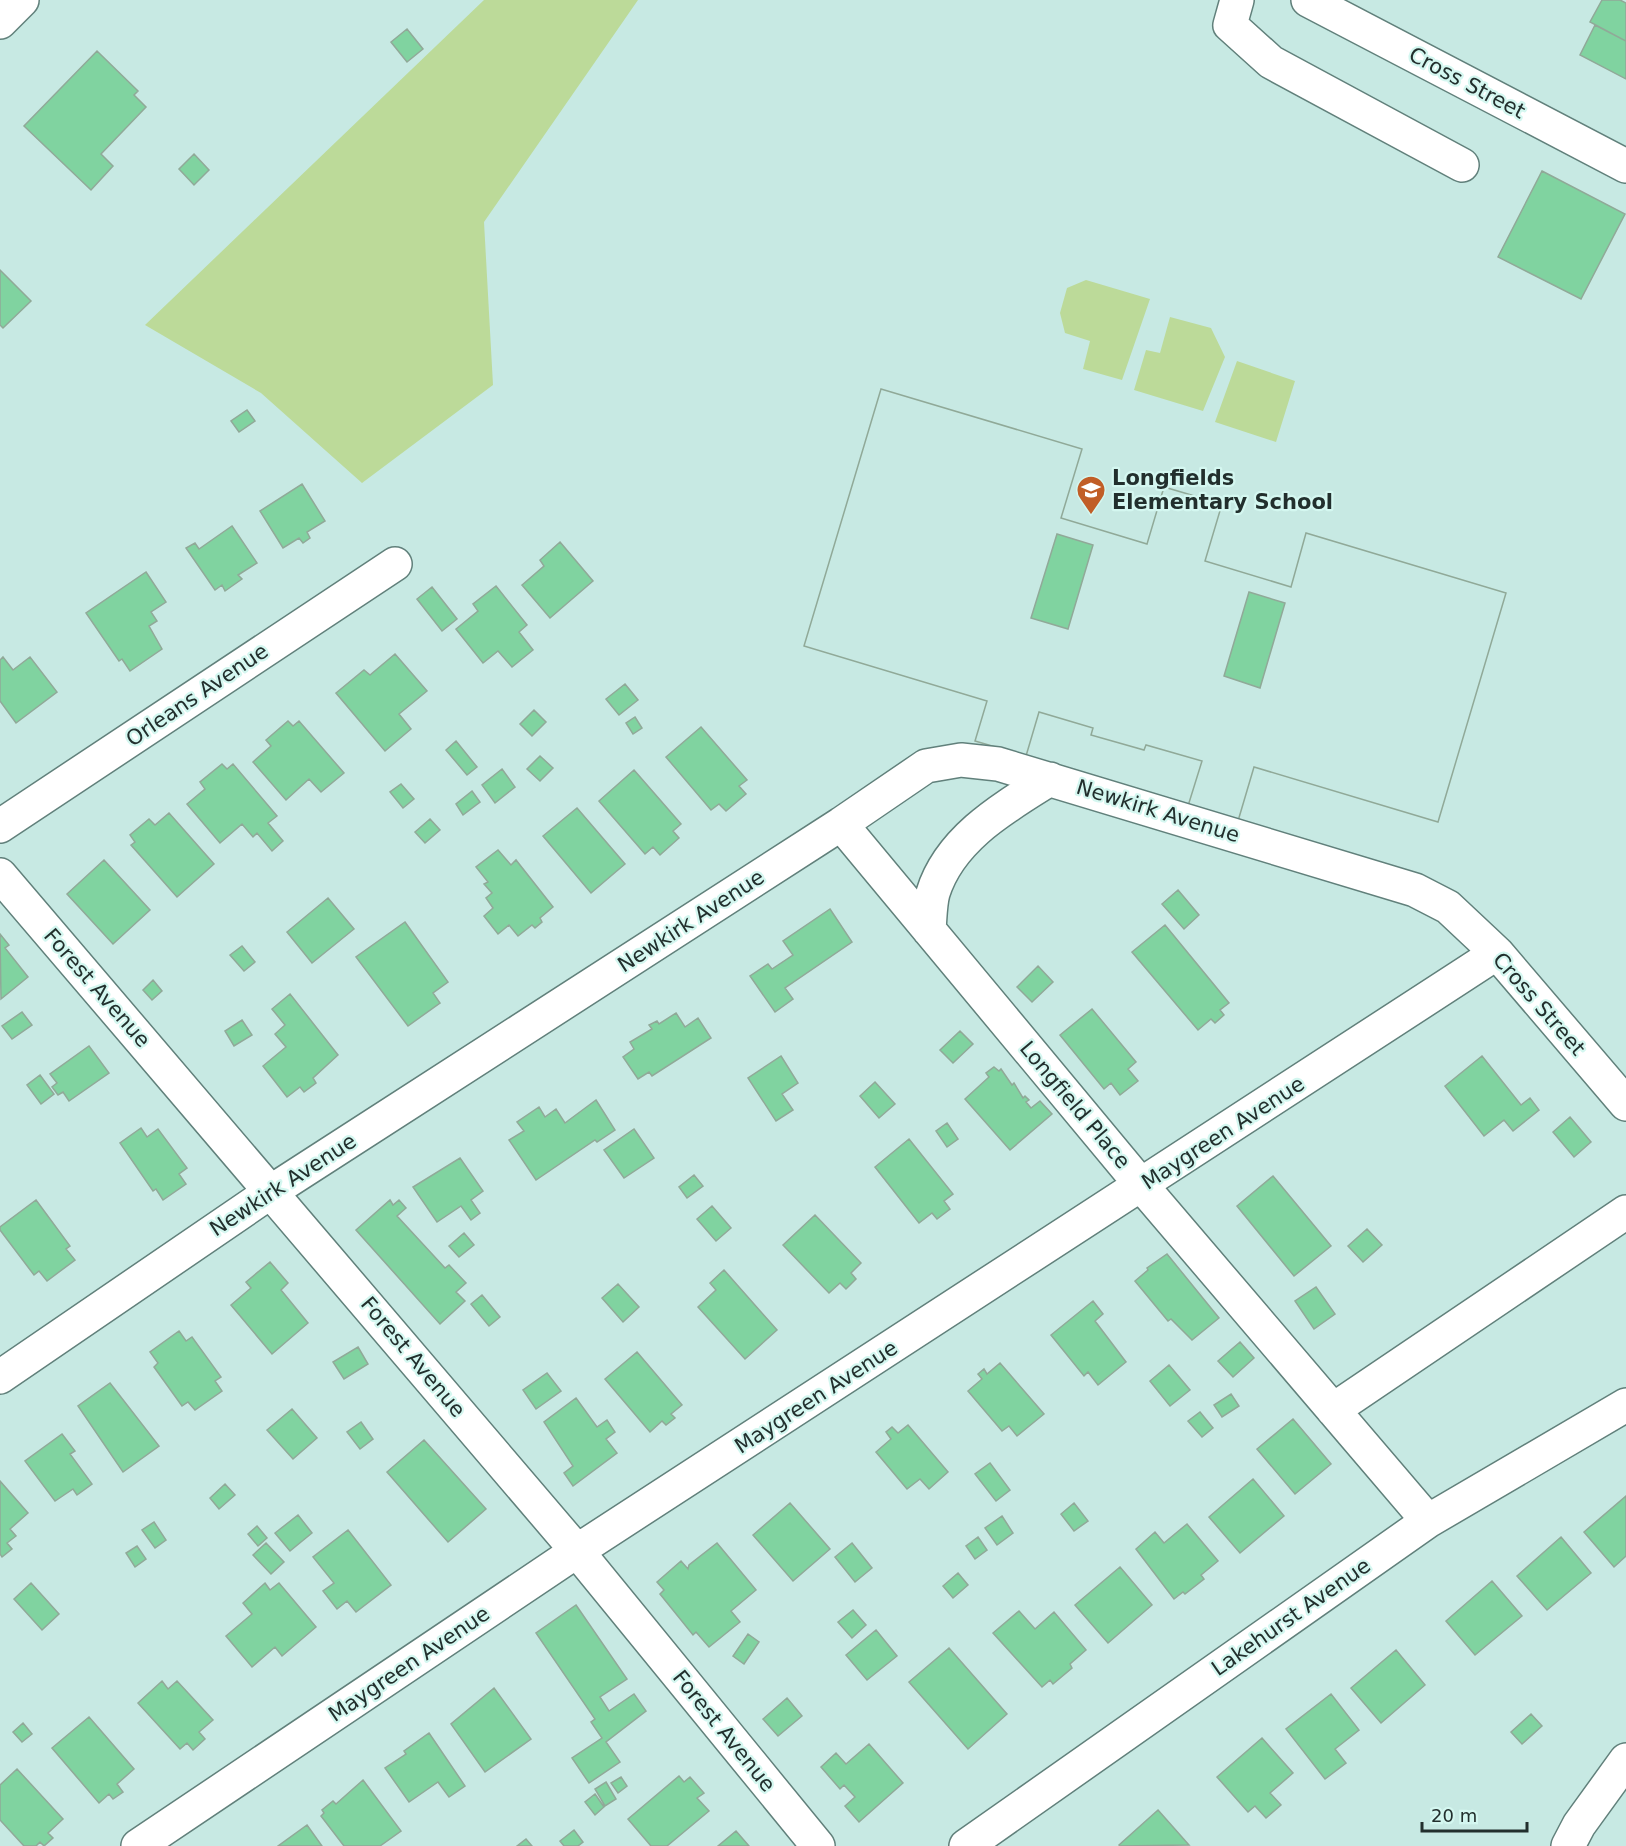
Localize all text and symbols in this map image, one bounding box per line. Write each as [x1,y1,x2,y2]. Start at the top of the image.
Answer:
street label: Cross Street [1405,42,1529,124]
place label: Longfields Elementary School [1112,466,1333,514]
school or university icon: Longfields Elementary School [1075,474,1107,516]
street label: Orleans Avenue [122,639,272,751]
street label: Newkirk Avenue [1074,775,1242,847]
street label: Newkirk Avenue [613,865,769,977]
street label: Forest Avenue [39,924,155,1052]
street label: Cross Street [1488,948,1590,1060]
street label: Longfield Place [1015,1037,1135,1173]
street label: Maygreen Avenue [1137,1072,1309,1194]
street label: Newkirk Avenue [205,1129,361,1241]
street label: Forest Avenue [356,1292,470,1422]
street label: Maygreen Avenue [730,1336,902,1458]
street label: Lakehurst Avenue [1207,1553,1375,1681]
street label: Maygreen Avenue [324,1601,494,1727]
street label: Forest Avenue [668,1665,780,1797]
scale bar [1422,1795,1527,1833]
text: 20 m [1431,1805,1477,1826]

